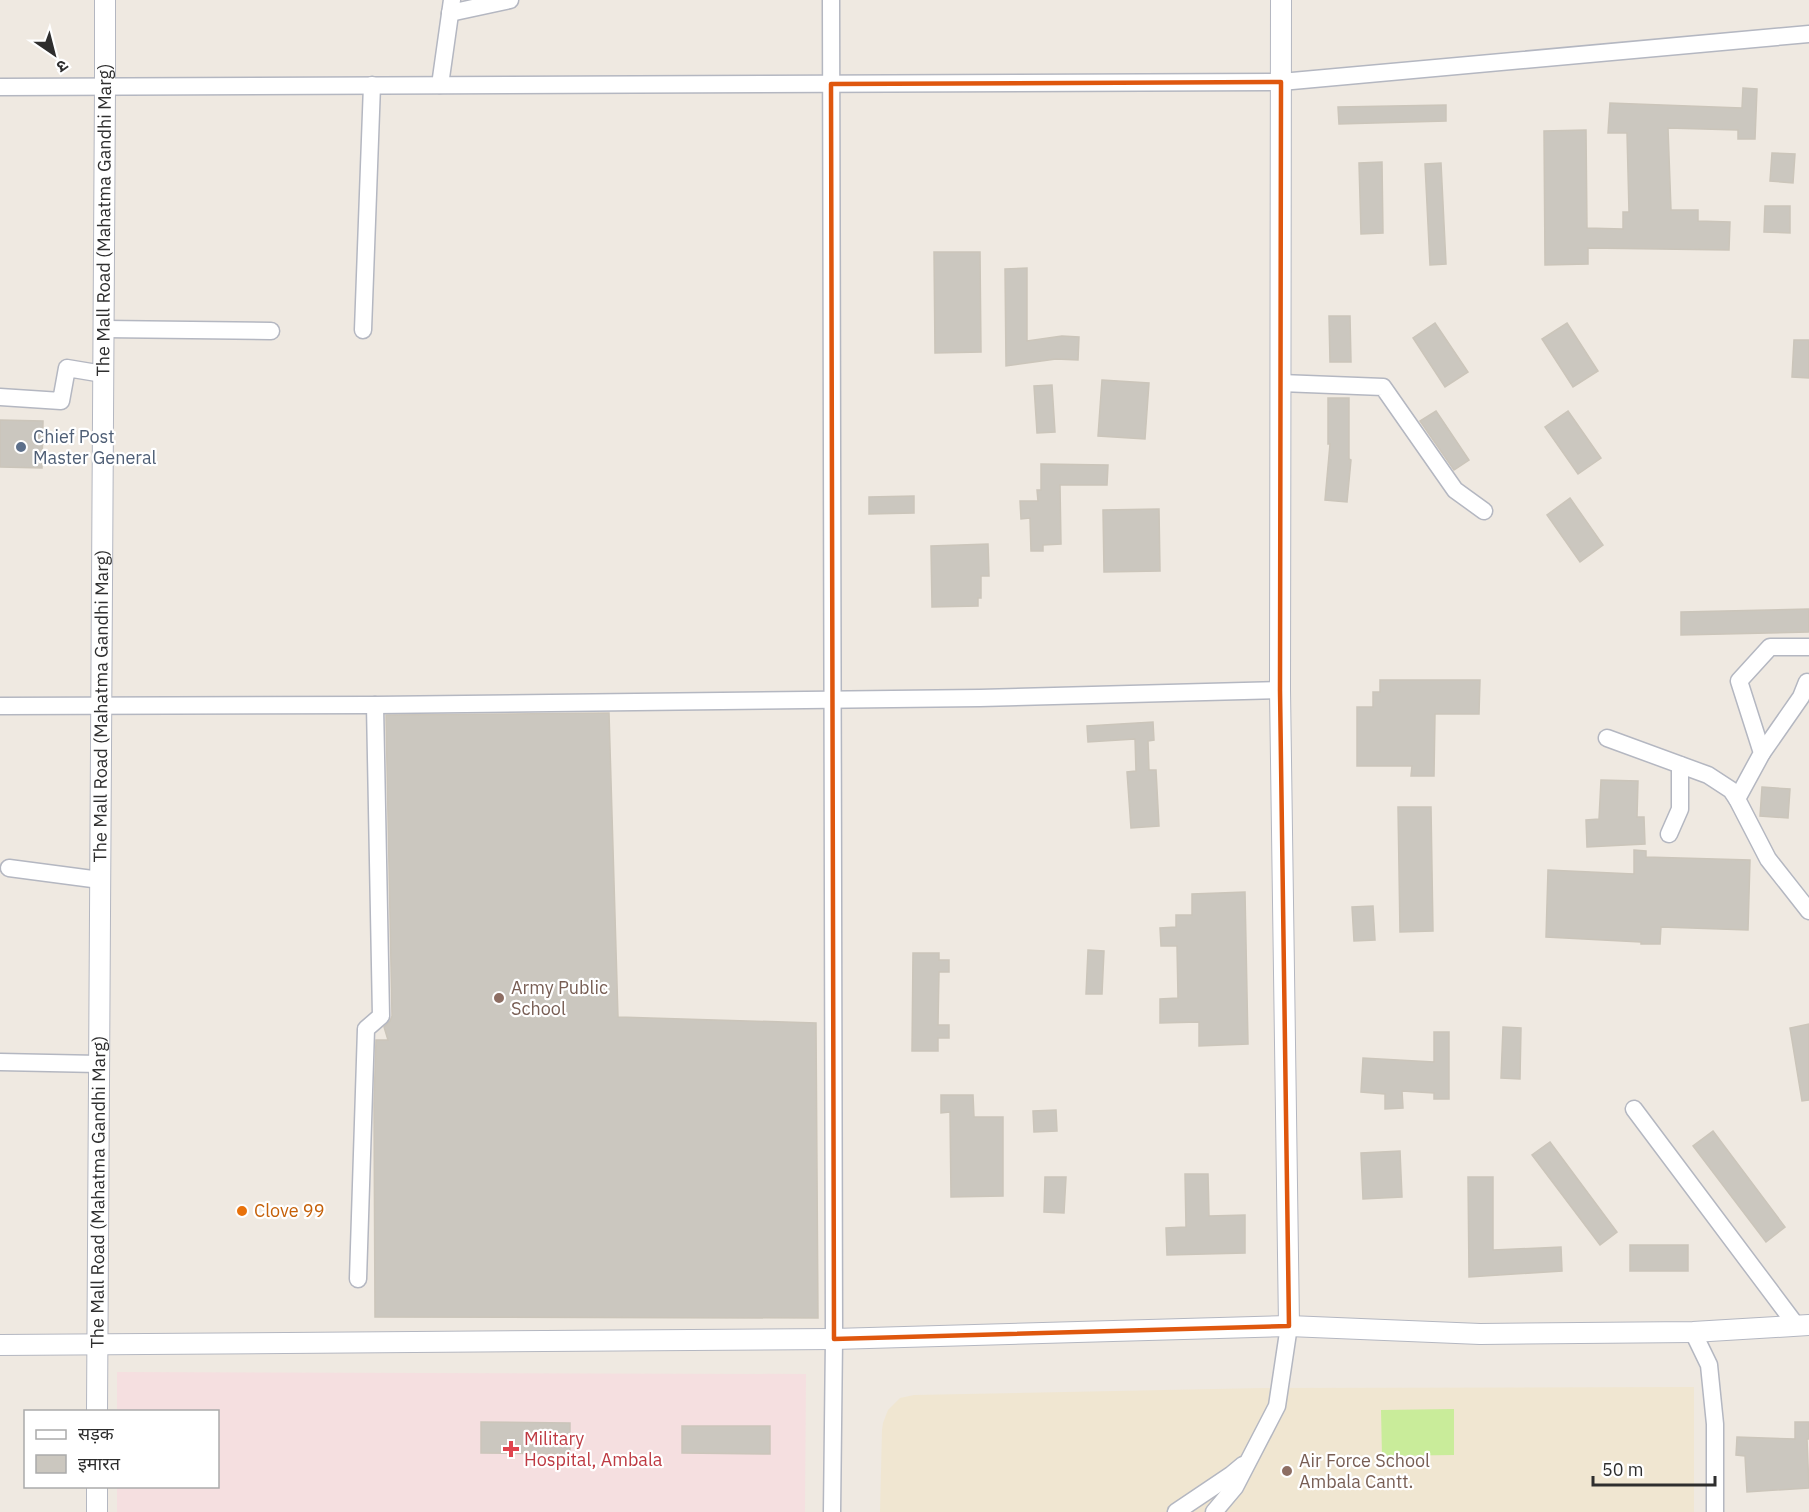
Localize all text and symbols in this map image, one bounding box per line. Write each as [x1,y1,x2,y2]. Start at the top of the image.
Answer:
north arrow [24,24,84,84]
text: उ [53,55,72,78]
street label: The Mall Road (Mahatma Gandhi Marg) [91,64,116,377]
place label: Chief Post Master General [33,425,156,469]
marker: Chief Post Master General [14,440,28,454]
street label: The Mall Road (Mahatma Gandhi Marg) [88,549,113,863]
place label: Army Public School [511,976,608,1020]
marker: Army Public School [492,991,506,1005]
street label: The Mall Road (Mahatma Gandhi Marg) [85,1035,110,1349]
place label: Clove 99 [254,1199,324,1222]
marker: Clove 99 [235,1204,249,1218]
legend [24,1410,219,1488]
text: सड़क [78,1422,115,1445]
place label: Military Hospital, Ambala [524,1427,663,1471]
marker: Military Hospital, Ambala [502,1440,520,1458]
place label: Air Force School Ambala Cantt. [1299,1449,1430,1493]
scale bar [1593,1449,1714,1487]
text: इमारत [78,1452,121,1475]
text: 50 m [1602,1458,1644,1481]
marker: Air Force School Ambala Cantt. [1280,1464,1294,1478]

